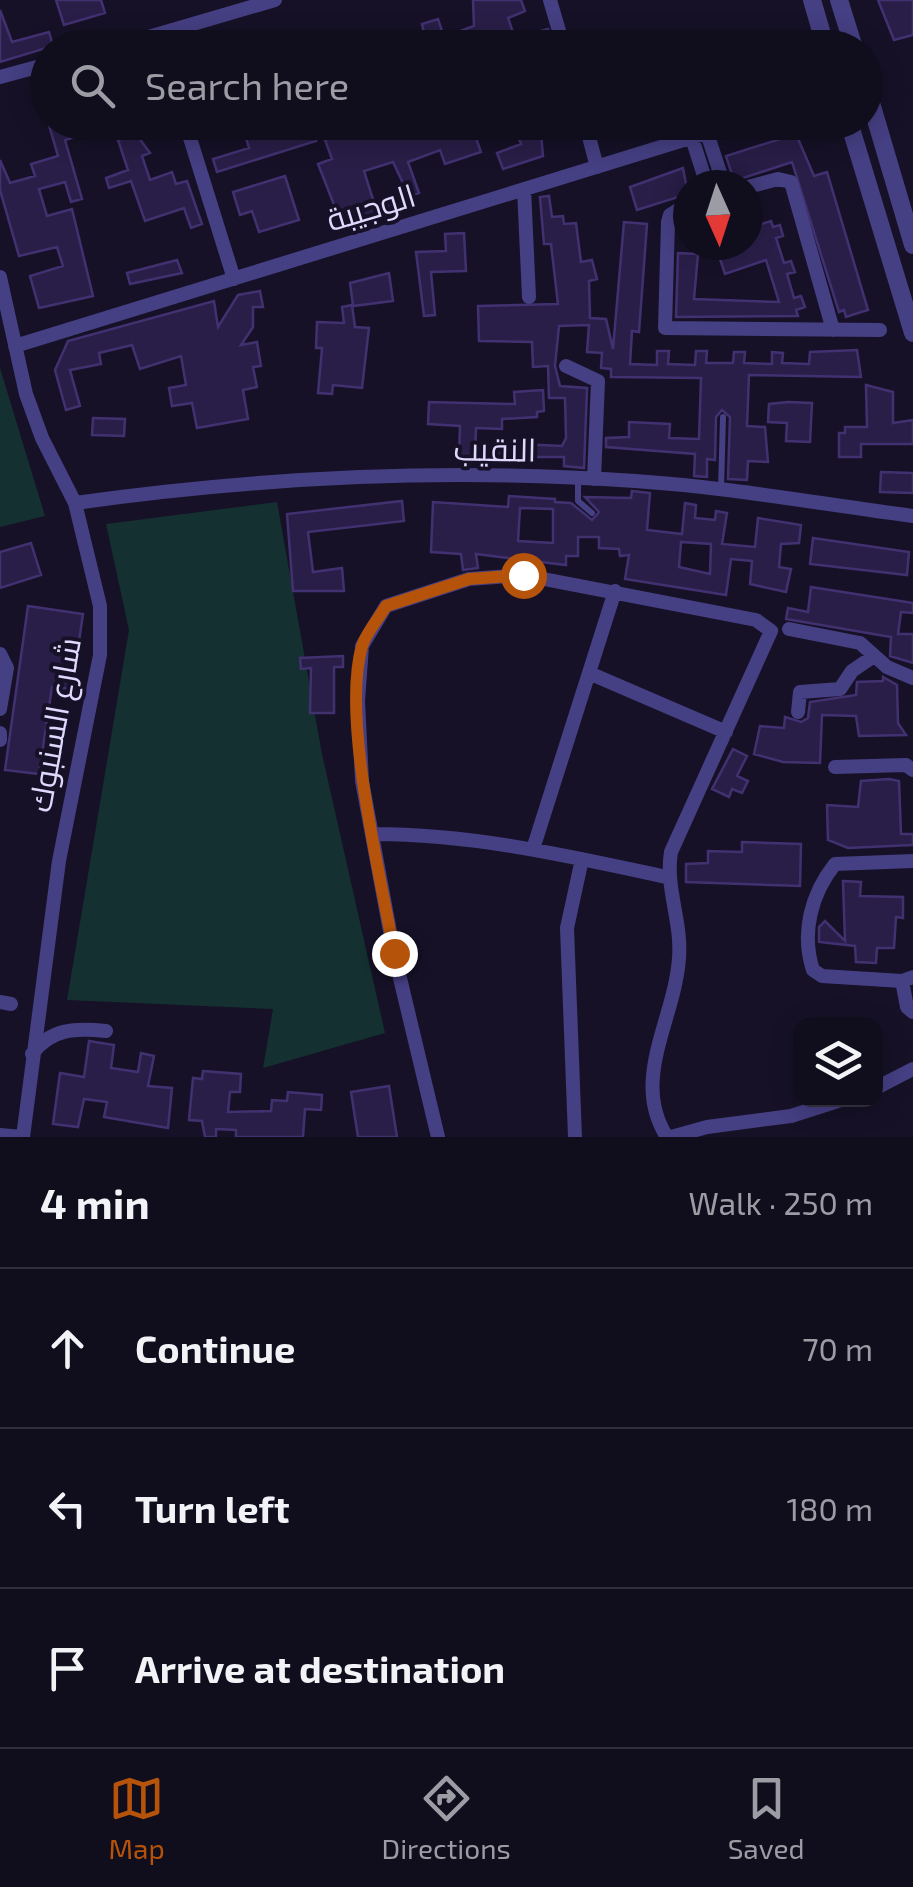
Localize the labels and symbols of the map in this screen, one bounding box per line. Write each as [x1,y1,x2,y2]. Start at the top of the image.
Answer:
north arrow [673,170,763,260]
street label: الوجيبة [321,175,420,239]
street label: النقيب [453,428,537,468]
route start [501,553,547,599]
street label: شارع السنبوك [19,634,92,816]
route end [372,931,418,977]

